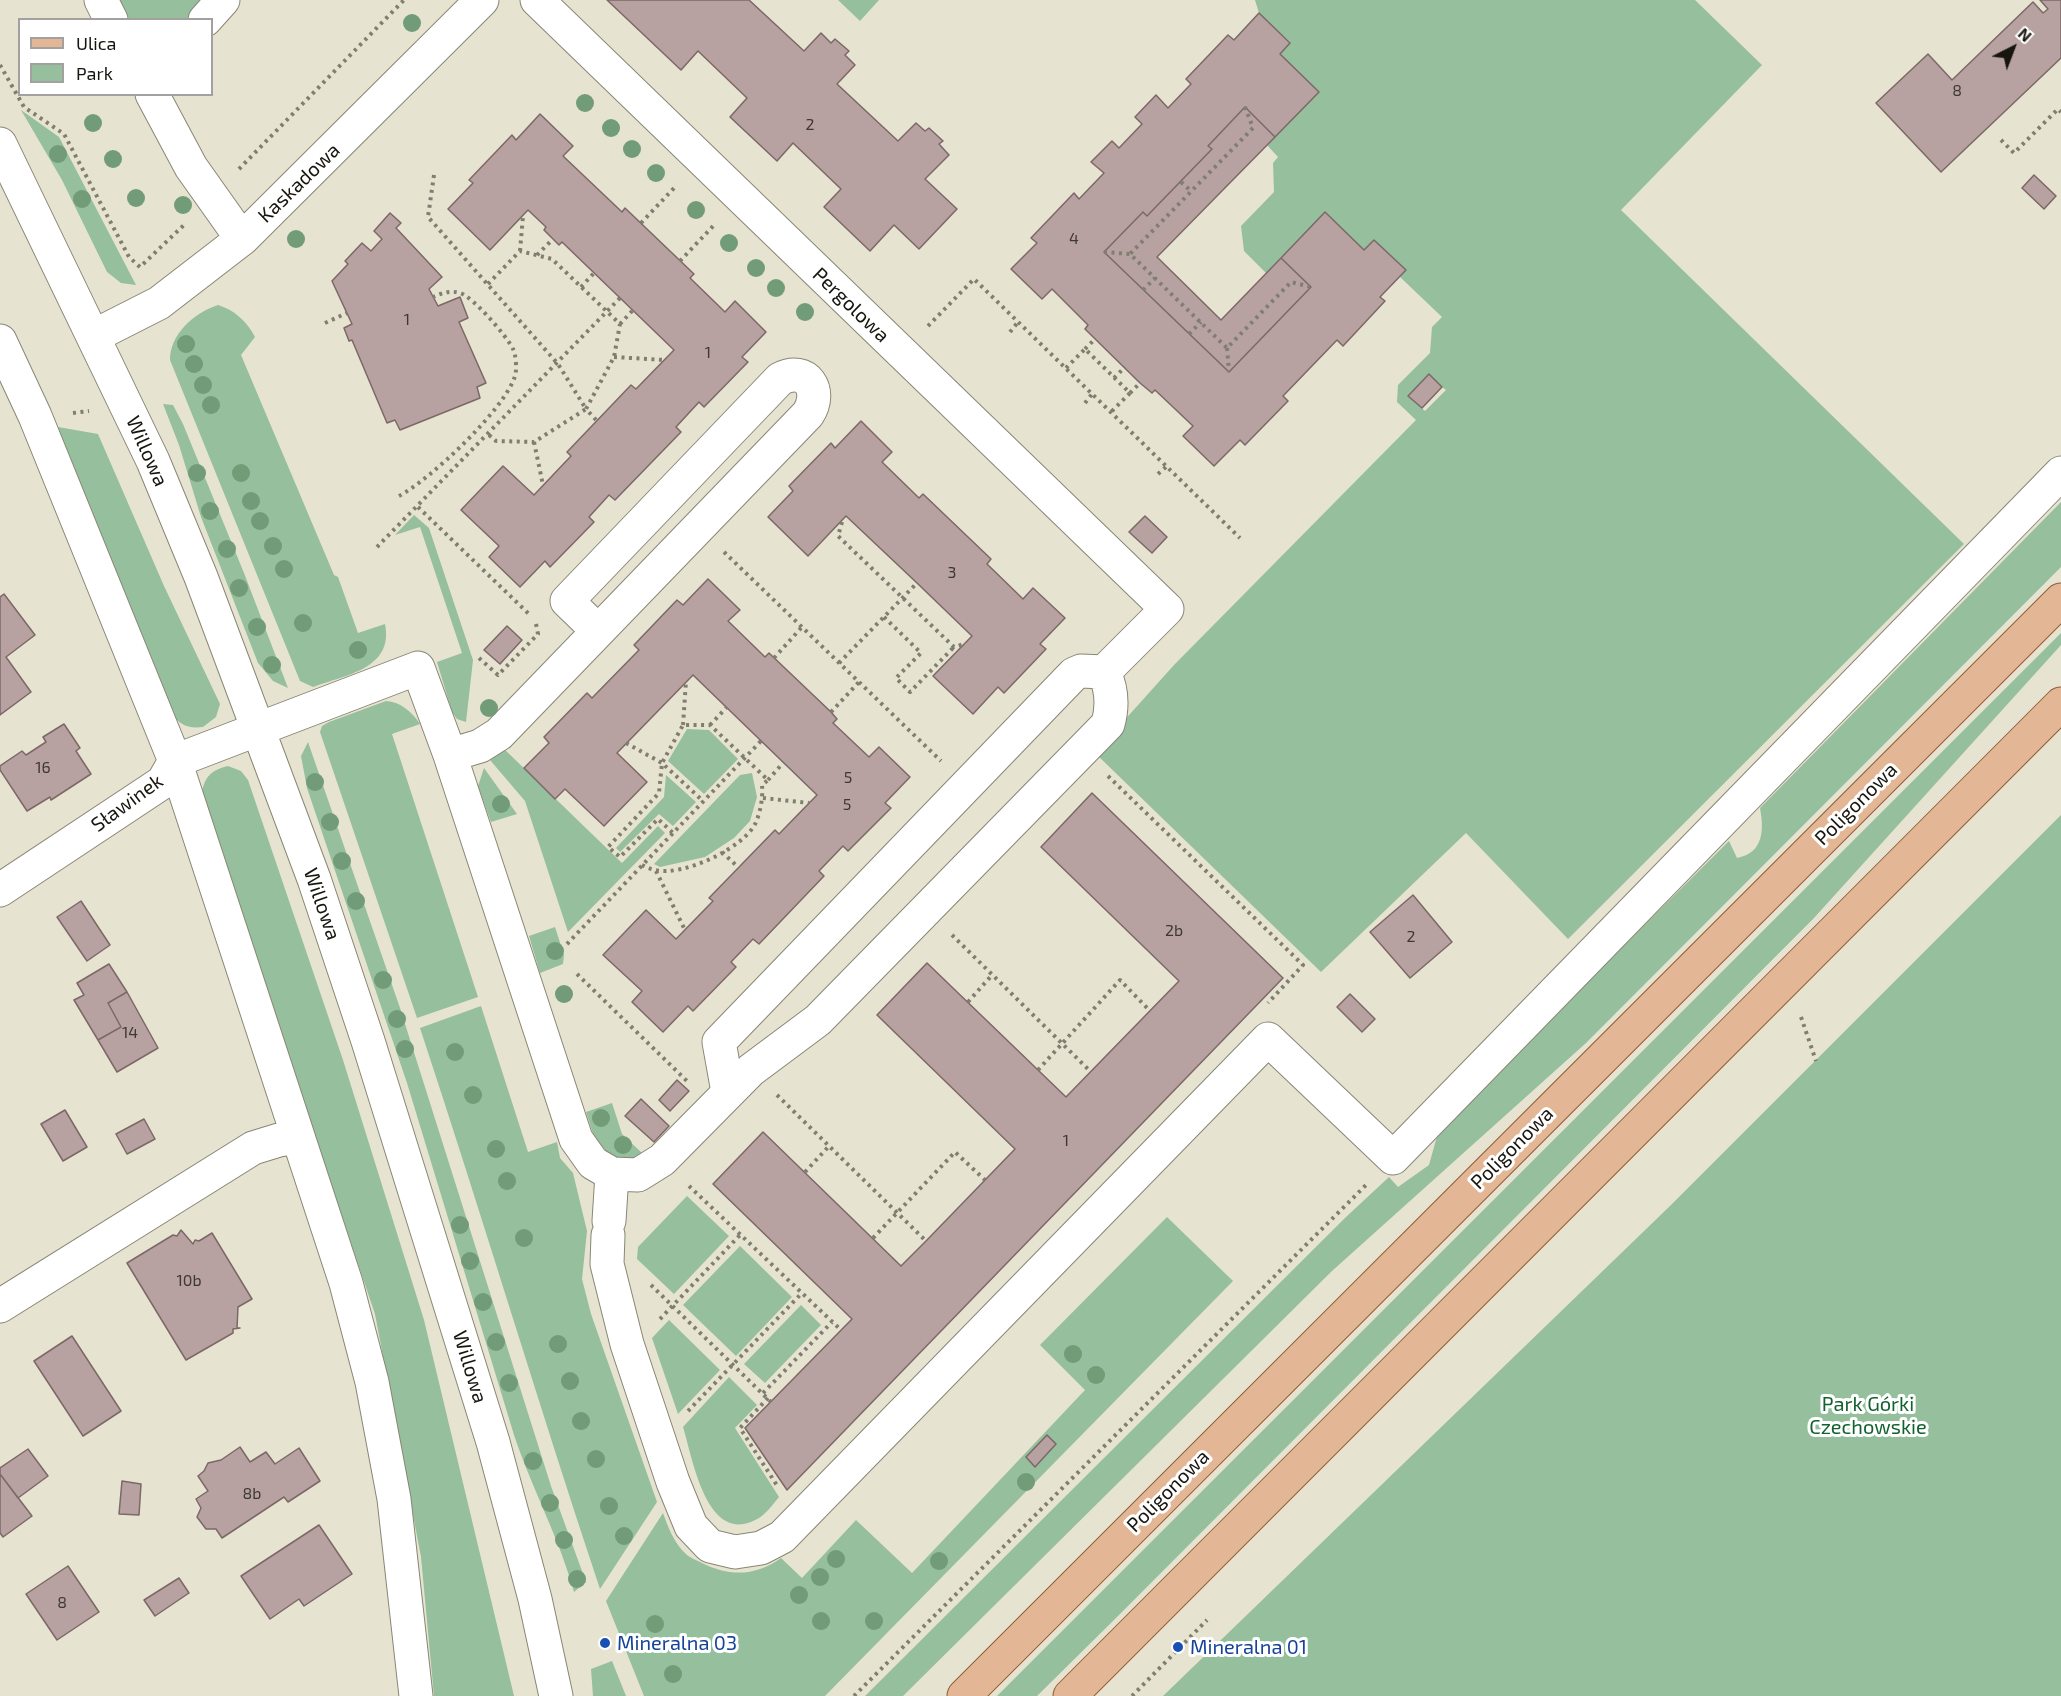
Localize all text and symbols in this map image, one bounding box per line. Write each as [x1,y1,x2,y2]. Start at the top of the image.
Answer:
legend [18,18,213,96]
north arrow [1983,18,2043,78]
text: N [2015,23,2036,45]
text: Ulica [76,32,116,54]
text: Park [76,62,113,84]
house number: 8 [1952,81,1962,101]
house number: 2 [806,115,814,135]
street label: Kaskadowa [253,138,345,228]
house number: 4 [1069,229,1079,249]
street label: Pergolowa [808,263,894,347]
house number: 1 [404,310,410,330]
house number: 1 [705,343,711,363]
street label: Willowa [121,412,173,490]
house number: 3 [948,563,956,583]
house number: 16 [35,758,51,778]
street label: Poligonowa [1810,758,1902,850]
house number: 5 [844,768,852,788]
street label: Sławinek [86,769,168,837]
house number: 5 [843,795,851,815]
street label: Willowa [299,865,345,943]
house number: 2b [1165,921,1183,941]
house number: 2 [1407,927,1415,947]
house number: 14 [122,1023,138,1043]
street label: Poligonowa [1466,1102,1558,1194]
house number: 1 [1063,1131,1069,1151]
house number: 10b [176,1271,202,1291]
street label: Willowa [448,1328,492,1406]
park label: Park Górki Czechowskie [1809,1392,1927,1439]
street label: Poligonowa [1122,1445,1214,1537]
house number: 8b [243,1484,261,1504]
house number: 8 [57,1593,67,1613]
place label: Mineralna 03 [617,1631,737,1655]
place label: Mineralna 01 [1190,1635,1307,1659]
marker: Mineralna 03 [598,1636,612,1650]
marker: Mineralna 01 [1171,1640,1185,1654]

